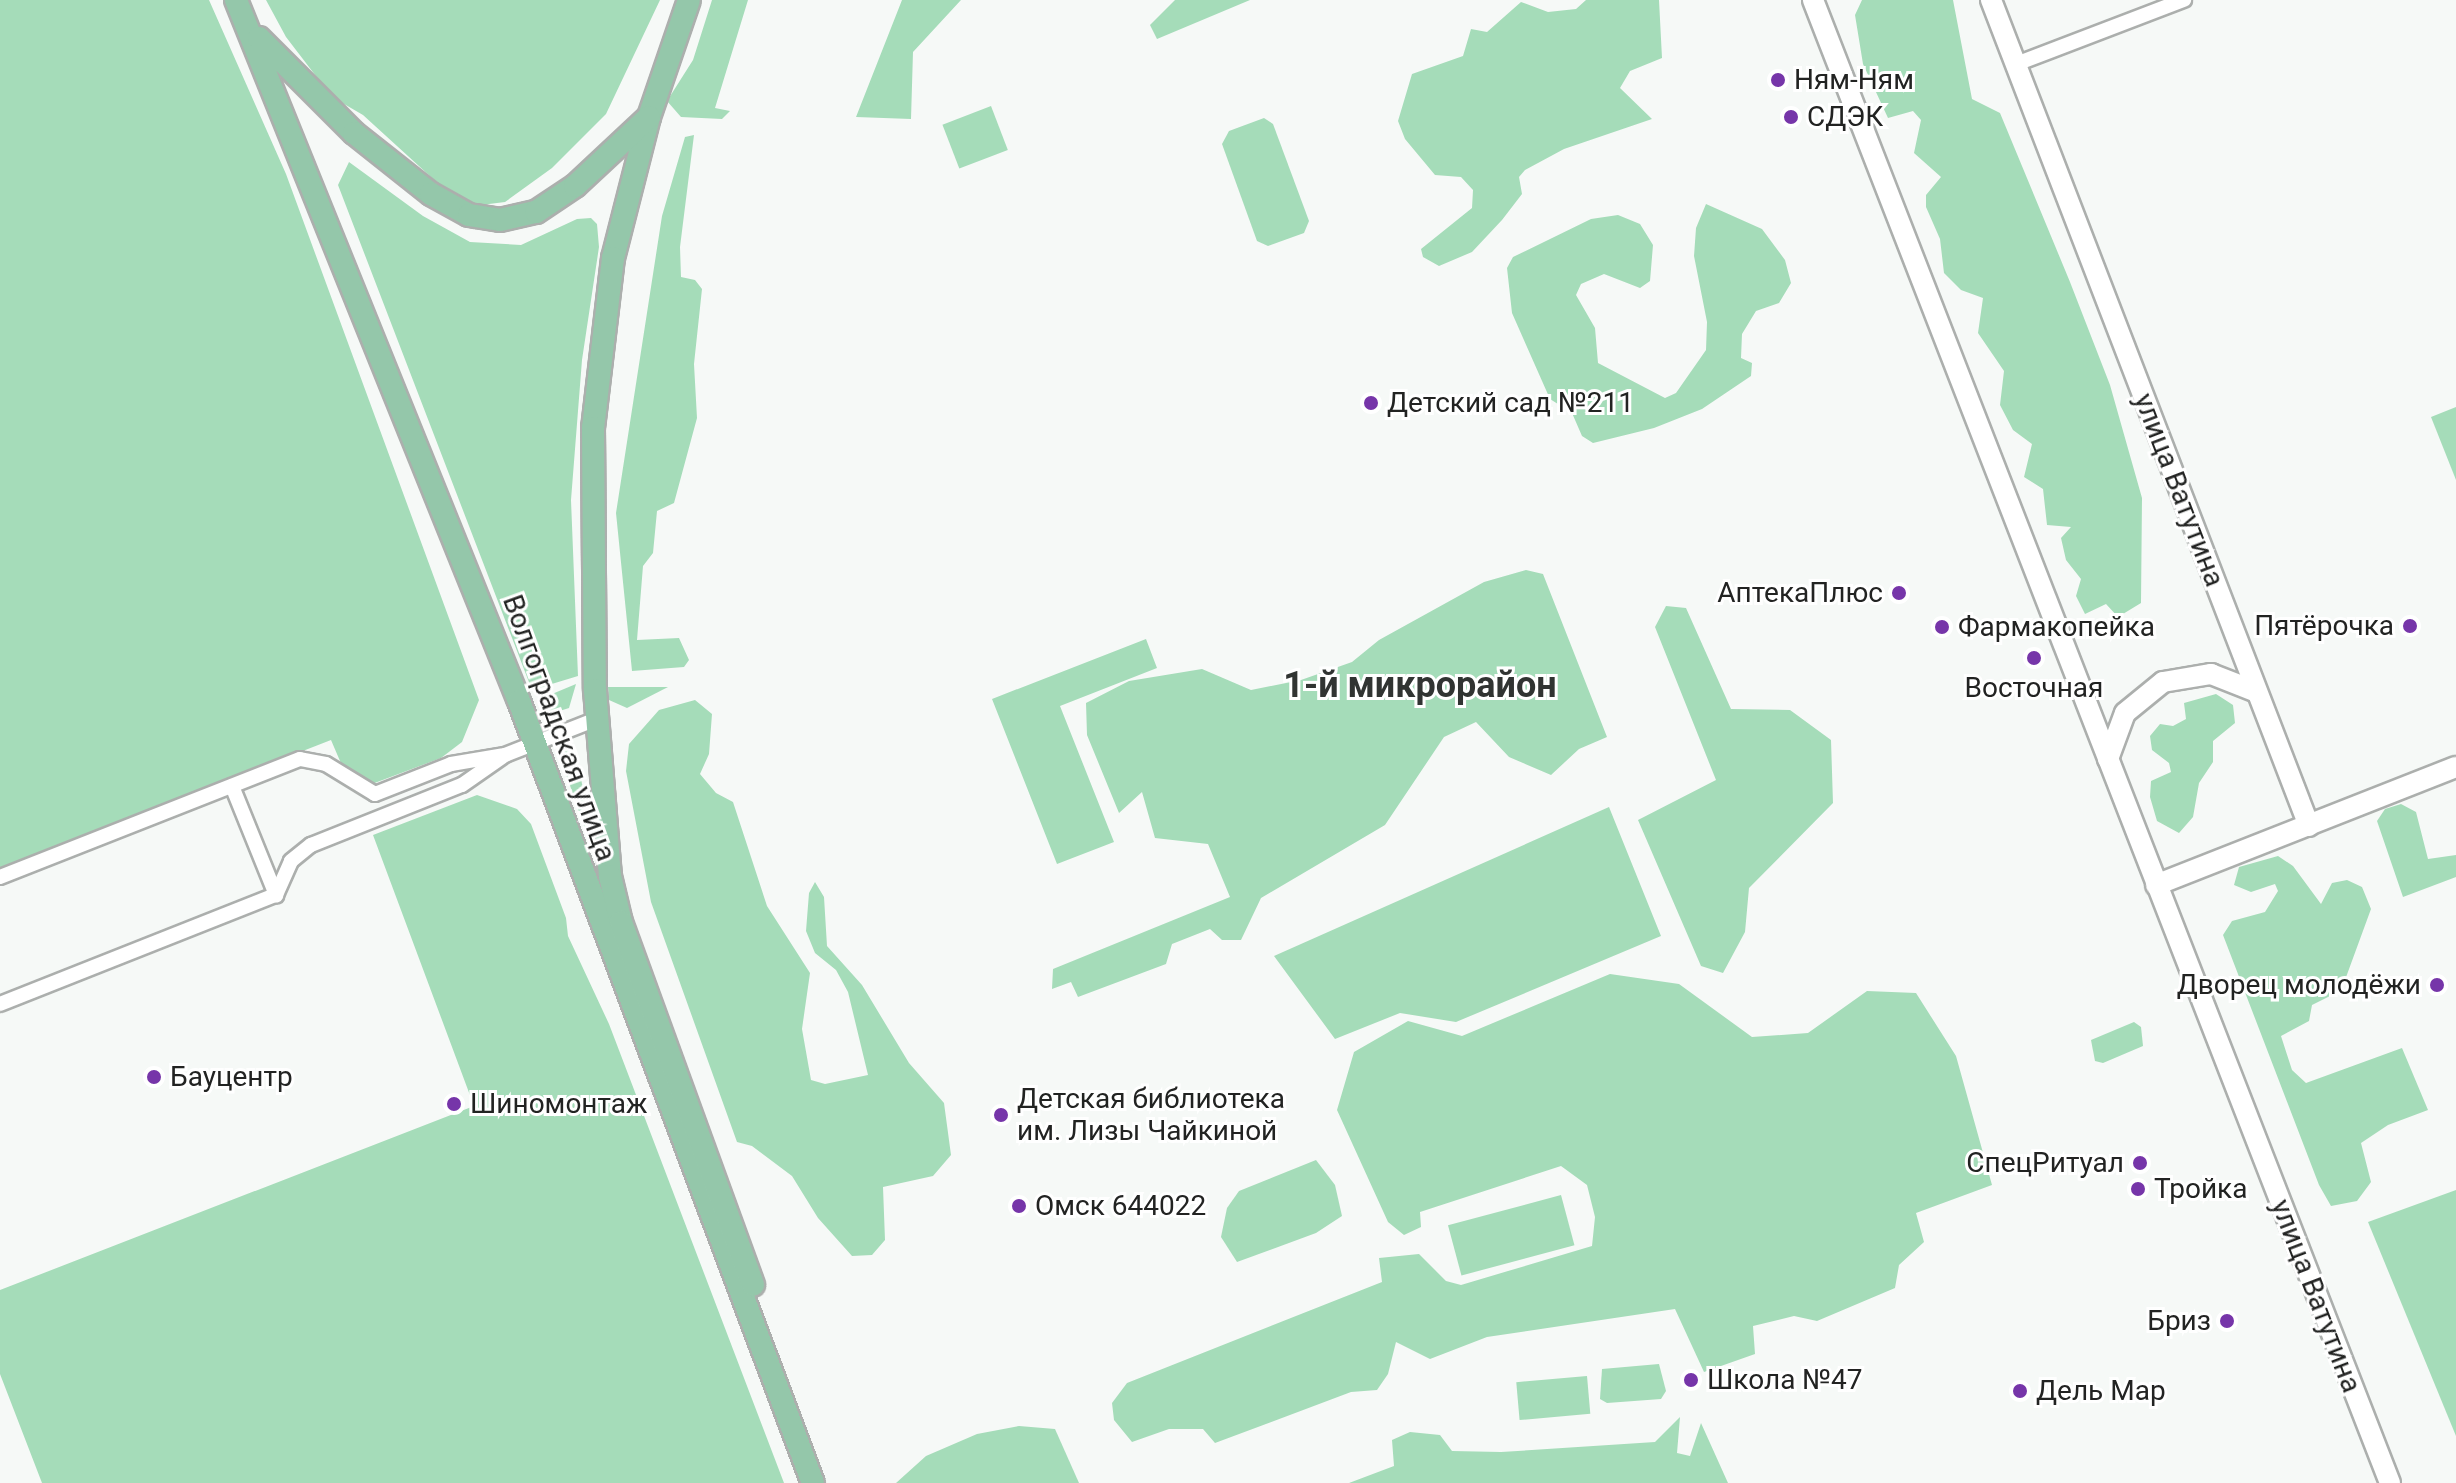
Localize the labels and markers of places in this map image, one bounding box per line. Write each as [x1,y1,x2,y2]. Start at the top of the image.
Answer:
place label: Ням-Ням [1794,63,1914,97]
marker: Ням-Ням [1769,71,1787,89]
place label: СДЭК [1807,100,1883,134]
marker: СДЭК [1782,108,1800,126]
place label: Детский сад №211 [1387,386,1634,420]
marker: Детский сад №211 [1362,394,1380,412]
place label: АптекаПлюс [1717,576,1883,610]
marker: АптекаПлюс [1890,584,1908,602]
place label: Пятёрочка [2254,609,2394,643]
place label: Фармакопейка [1958,610,2155,644]
marker: Пятёрочка [2401,617,2419,635]
marker: Фармакопейка [1933,618,1951,636]
marker: Восточная [2025,649,2043,667]
place label: Восточная [1965,671,2103,705]
place label: Дворец молодёжи [2177,968,2421,1002]
marker: Дворец молодёжи [2428,976,2446,994]
place label: Бауцентр [170,1060,293,1094]
marker: Бауцентр [145,1068,163,1086]
place label: Детская библиотека им. Лизы Чайкиной [1017,1082,1285,1148]
place label: Шиномонтаж [470,1087,647,1121]
marker: Шиномонтаж [445,1095,463,1113]
marker: Детская библиотека им. Лизы Чайкиной [992,1106,1010,1124]
place label: СпецРитуал [1966,1146,2124,1180]
marker: СпецРитуал [2131,1154,2149,1172]
place label: Тройка [2154,1172,2247,1206]
marker: Тройка [2129,1180,2147,1198]
place label: Омск 644022 [1035,1189,1206,1223]
marker: Омск 644022 [1010,1197,1028,1215]
place label: Бриз [2147,1304,2211,1338]
marker: Бриз [2218,1312,2236,1330]
place label: Школа №47 [1707,1363,1863,1397]
marker: Школа №47 [1682,1371,1700,1389]
place label: Дель Мар [2036,1374,2166,1408]
marker: Дель Мар [2011,1382,2029,1400]

